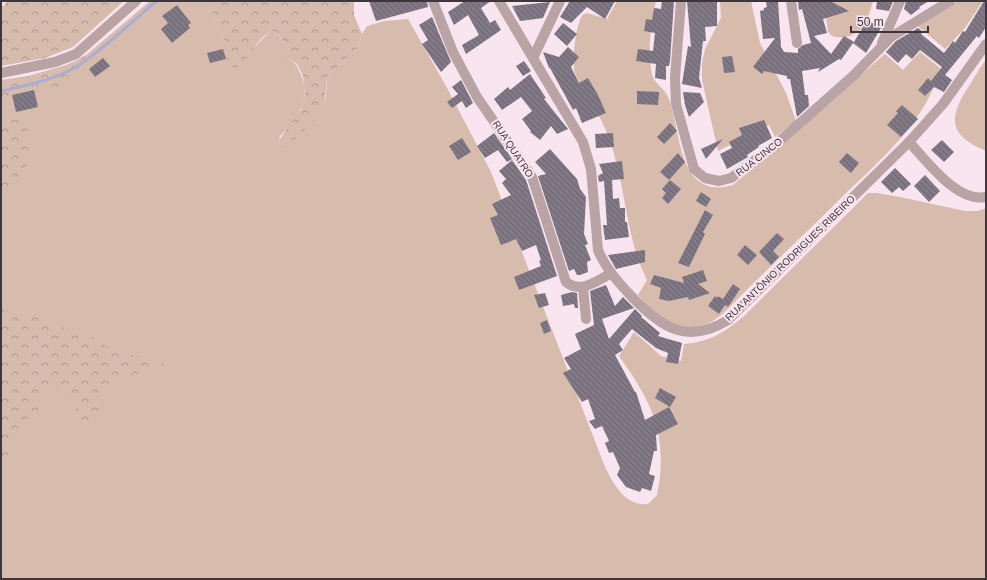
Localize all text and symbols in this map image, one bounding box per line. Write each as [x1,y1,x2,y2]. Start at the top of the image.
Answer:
scale bar [851,8,928,34]
text: 50 m [857,15,884,29]
street label: RUA QUATRO [491,119,536,180]
street label: RUA CINCO [734,135,784,178]
street label: RUA ANTÔNIO RODRIGUES RIBEIRO [722,192,857,323]

